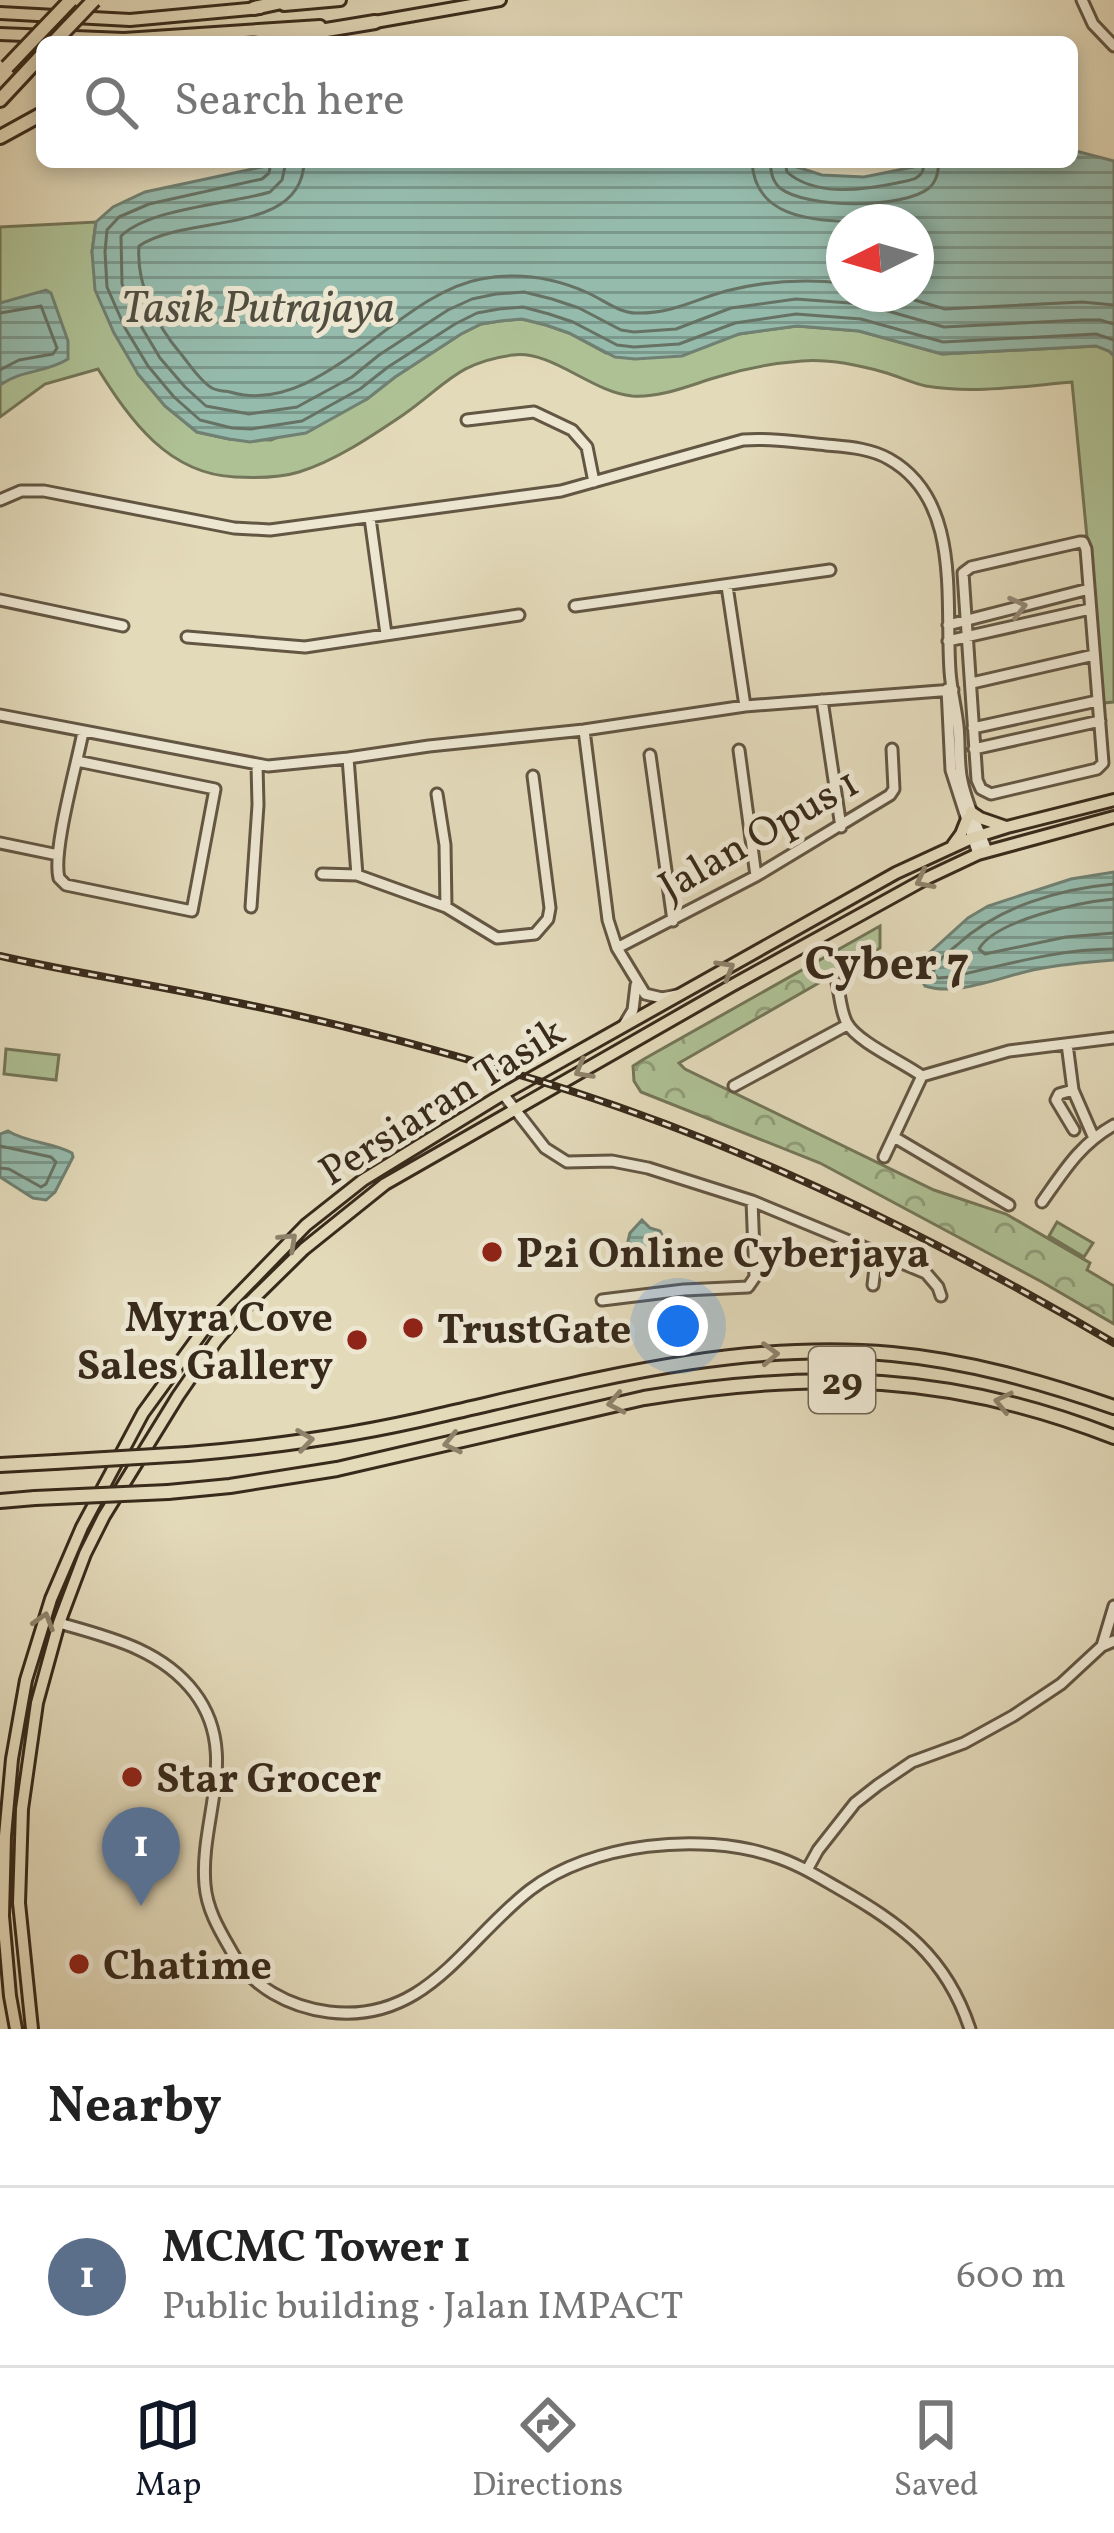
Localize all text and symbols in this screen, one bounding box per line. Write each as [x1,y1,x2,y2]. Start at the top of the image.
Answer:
search box [36,36,1078,168]
icon: search [78,69,144,135]
text: Search here [174,71,405,134]
north arrow [826,204,934,312]
water label: Tasik Putrajaya [121,279,395,342]
one-way arrow [1008,596,1028,621]
street label: Jalan Opus 1 [649,756,871,918]
one-way arrow [915,866,937,889]
district label: Cyber 7 [804,933,970,1000]
one-way arrow [713,961,735,984]
street label: Persiaran Tasik [309,1005,578,1203]
one-way arrow [575,1055,596,1078]
place label: P2i Online Cyberjaya [516,1227,930,1286]
one-way arrow [275,1233,297,1255]
marker: P2i Online Cyberjaya [479,1239,505,1265]
place label: Myra Cove Sales Gallery [77,1291,333,1398]
your location [648,1296,708,1356]
place label: TrustGate [437,1303,632,1362]
marker: TrustGate [400,1315,426,1341]
marker: Myra Cove Sales Gallery [344,1327,370,1353]
one-way arrow [761,1341,780,1367]
road number: 29 [809,1347,875,1413]
one-way arrow [607,1389,627,1415]
one-way arrow [993,1391,1013,1416]
one-way arrow [295,1428,314,1454]
one-way arrow [442,1430,462,1455]
one-way arrow [30,1611,55,1632]
place label: Star Grocer [156,1752,382,1811]
marker: Star Grocer [119,1764,145,1790]
pin: 1 [102,1807,180,1906]
place label: Chatime [103,1939,272,1998]
marker: Chatime [66,1951,92,1977]
text: Nearby [48,2072,222,2143]
text: MCMC Tower 1 [162,2218,471,2281]
text: 1 [79,2250,95,2304]
text: 600 m [956,2250,1066,2304]
text: Public building · Jalan IMPACT [162,2281,683,2335]
tab: Map [135,2392,201,2510]
tab: Directions [472,2392,623,2510]
tab: Saved [894,2392,979,2510]

